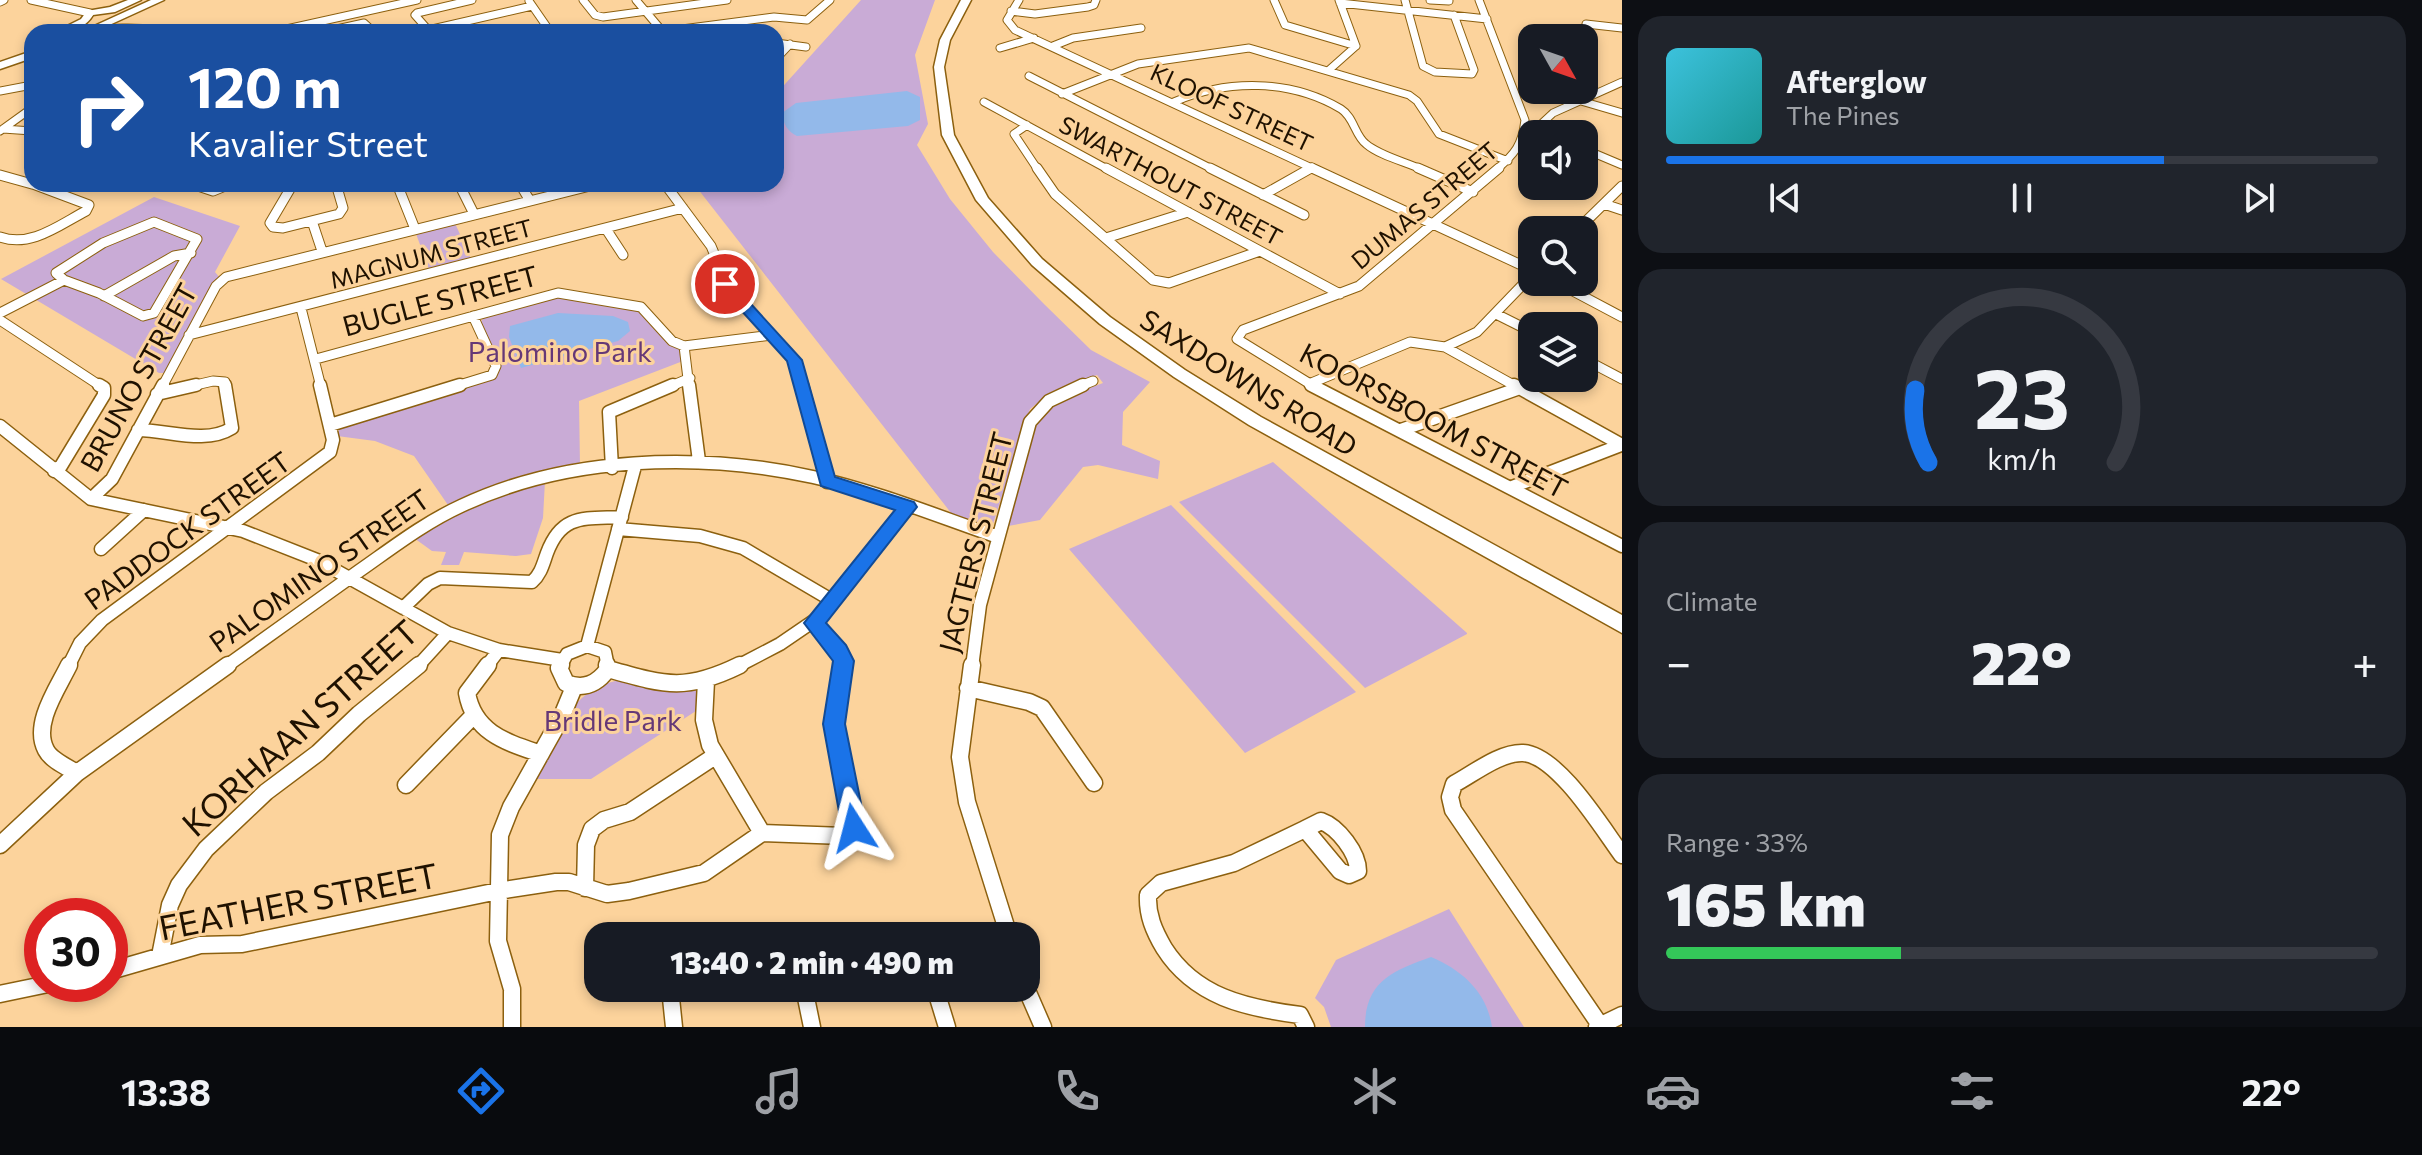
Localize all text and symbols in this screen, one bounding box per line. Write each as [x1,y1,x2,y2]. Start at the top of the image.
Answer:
north arrow [1518,24,1598,104]
map controls [1518,24,1598,392]
text: 120 m [188,51,342,120]
icon: right [56,56,160,160]
street label: KLOOF STREET [1146,57,1318,157]
text: Afterglow [1786,62,1927,99]
text: The Pines [1786,99,1900,130]
street label: SWARTHOUT STREET [1055,109,1287,251]
text: Kavalier Street [188,120,428,164]
button: sound [1518,120,1598,200]
street label: DUMAS STREET [1345,135,1503,275]
icon: previous [1763,176,1807,220]
icon: pause [2000,176,2044,220]
icon: next [2237,176,2281,220]
street label: MAGNUM STREET [327,212,535,294]
button: search [1518,216,1598,296]
pin [691,250,759,318]
street label: BUGLE STREET [339,258,542,342]
icon: arrive [703,262,747,306]
street label: BRUNO STREET [72,277,204,477]
street label: SAXDOWNS ROAD [1134,302,1364,462]
button: layers [1518,312,1598,392]
park label: Palomino Park [468,334,652,368]
street label: KOORSBOOM STREET [1294,335,1574,505]
text: 23 [1974,344,2070,446]
street label: JAGTERS STREET [931,428,1019,656]
text: km/h [1987,441,2057,476]
street label: PADDOCK STREET [77,444,297,616]
street label: PALOMINO STREET [202,481,436,659]
text: Climate [1666,585,1758,616]
street label: KORHAAN STREET [172,610,426,844]
text: 22° [1971,624,2072,697]
text: − [1666,634,1691,688]
text: + [2352,634,2378,688]
park label: Bridle Park [544,703,682,737]
position arrow [812,786,896,870]
text: Range · 33% [1666,826,1808,857]
street label: FEATHER STREET [155,852,441,948]
text: 165 km [1666,865,1866,938]
speed limit sign: 30 [24,898,128,1002]
text: 13:40 · 2 min · 490 m [670,943,954,980]
icon: directions [453,1063,509,1119]
icon: music [751,1063,807,1119]
icon: phone [1049,1063,1105,1119]
icon: climate [1347,1063,1403,1119]
icon: car [1645,1063,1701,1119]
icon: filters [1944,1063,2000,1119]
text: 13:38 [121,1069,211,1113]
text: 22° [2242,1069,2301,1113]

